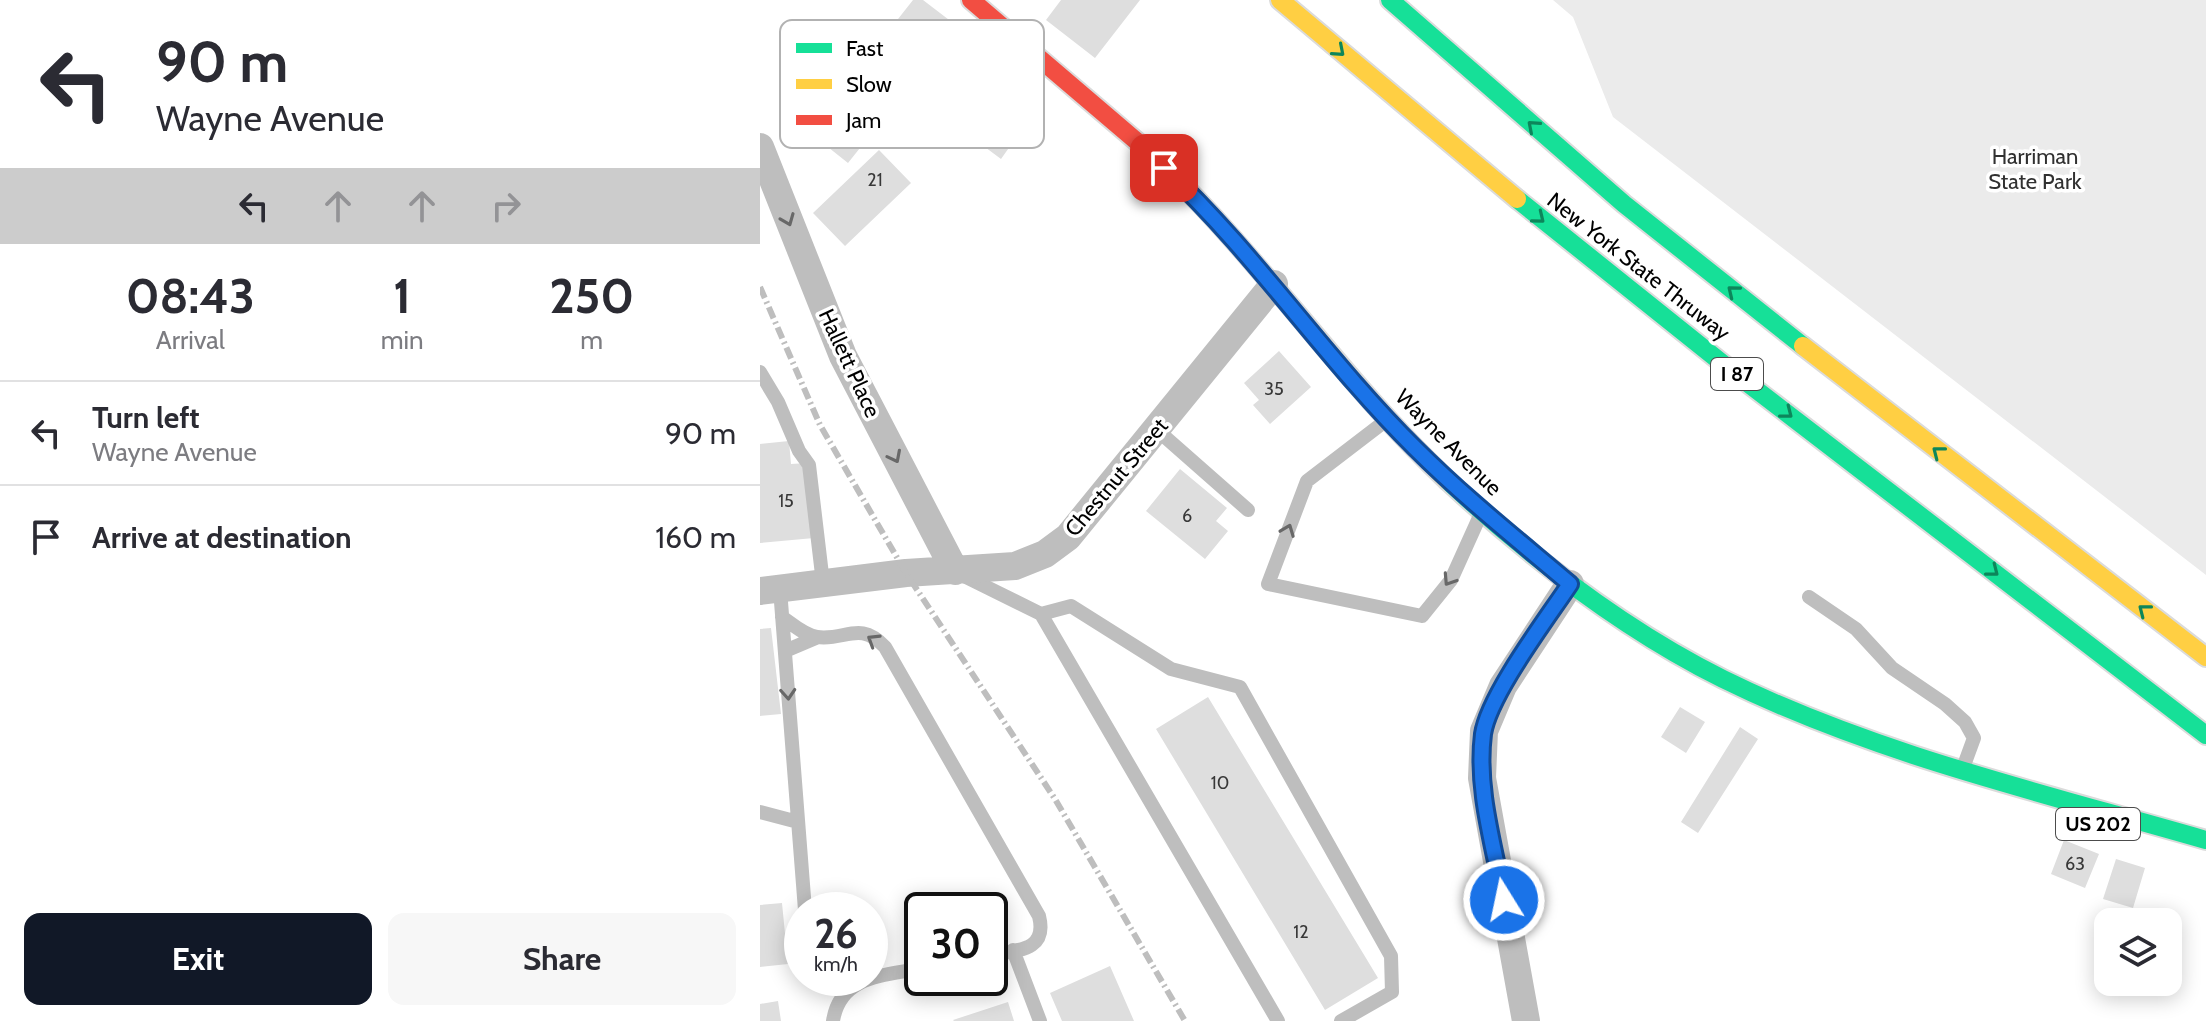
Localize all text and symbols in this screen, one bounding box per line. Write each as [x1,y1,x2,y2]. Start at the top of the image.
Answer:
legend [780,20,1044,148]
text: 90 m [156,28,288,96]
icon: left [24,32,128,136]
text: Fast [846,35,884,62]
one-way arrow [1329,41,1344,56]
text: Slow [846,71,892,98]
text: Wayne Avenue [156,96,384,140]
text: Jam [845,107,881,134]
one-way arrow [1528,121,1542,135]
pin [1130,134,1198,202]
park label: Harriman State Park [1988,143,2082,195]
icon: arrive [1142,146,1186,190]
house number: 21 [867,169,883,191]
icon: left [232,184,276,228]
icon: ahead [316,184,360,228]
icon: ahead [400,184,444,228]
icon: right [484,184,528,228]
street label: New York State Thruway [1542,187,1736,346]
one-way arrow [1529,208,1544,223]
one-way arrow [779,212,795,226]
text: 08:43 [126,267,255,325]
text: 1 [393,267,411,325]
text: 250 [549,267,634,325]
one-way arrow [1728,286,1742,301]
street label: Hallett Place [813,305,886,422]
text: Arrival [156,324,225,356]
text: min [381,324,423,356]
text: m [580,324,603,356]
road number: I 87 [1711,358,1763,390]
house number: 35 [1264,378,1284,400]
street label: Wayne Avenue [1390,384,1507,501]
text: Turn left [92,399,200,436]
one-way arrow [1778,403,1793,417]
icon: left [24,411,68,455]
street label: Chestnut Street [1059,412,1174,542]
text: 90 m [665,415,736,452]
text: Wayne Avenue [92,436,257,468]
one-way arrow [1932,447,1947,461]
one-way arrow [886,448,901,463]
house number: 15 [778,490,794,512]
house number: 6 [1182,505,1192,527]
icon: arrive [24,515,68,559]
text: Arrive at destination [92,519,352,556]
text: 160 m [655,519,736,556]
one-way arrow [1278,524,1295,538]
one-way arrow [1984,562,1999,576]
one-way arrow [1443,571,1458,586]
one-way arrow [2138,605,2153,619]
one-way arrow [868,635,882,650]
one-way arrow [779,688,796,701]
house number: 10 [1211,772,1229,794]
road number: US 202 [2056,808,2140,840]
house number: 63 [2065,853,2085,875]
position arrow [1462,858,1546,942]
speed limit sign: 30 [904,892,1008,996]
map controls [2094,908,2182,996]
button: layers [2094,908,2182,996]
text: 26 [814,909,858,958]
button: Exit [24,913,372,1005]
button: Share [388,913,736,1005]
house number: 12 [1293,921,1309,943]
text: km/h [814,952,858,976]

